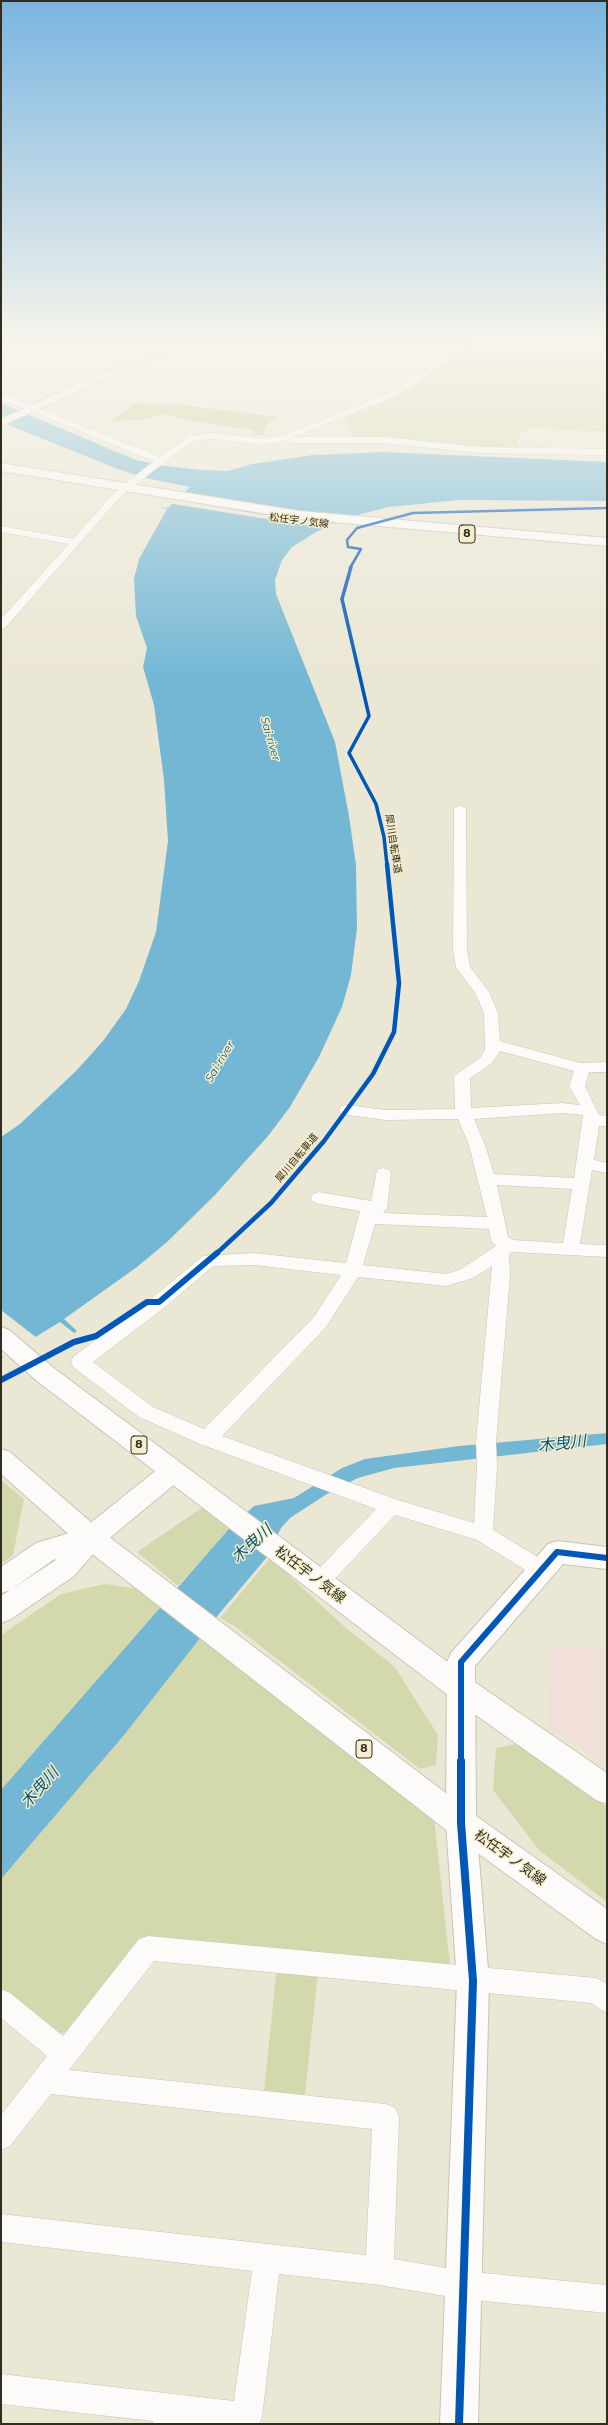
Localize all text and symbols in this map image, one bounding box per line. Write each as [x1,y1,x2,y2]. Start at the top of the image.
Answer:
street label: 松任宇ノ気線 [268,511,330,531]
road number: 8 [459,525,475,543]
water label: Sai-river [257,715,283,763]
street label: 犀川自転車道 [382,813,404,875]
water label: Sai-river [203,1039,237,1085]
street label: 犀川自転車道 [273,1131,321,1185]
water label: 木曳川 [537,1432,587,1456]
road number: 8 [131,1436,147,1454]
water label: 木曳川 [228,1521,276,1567]
street label: 松任宇ノ気線 [271,1543,349,1607]
road number: 8 [356,1740,372,1758]
water label: 木曳川 [17,1764,63,1812]
street label: 松任宇ノ気線 [471,1827,549,1889]

